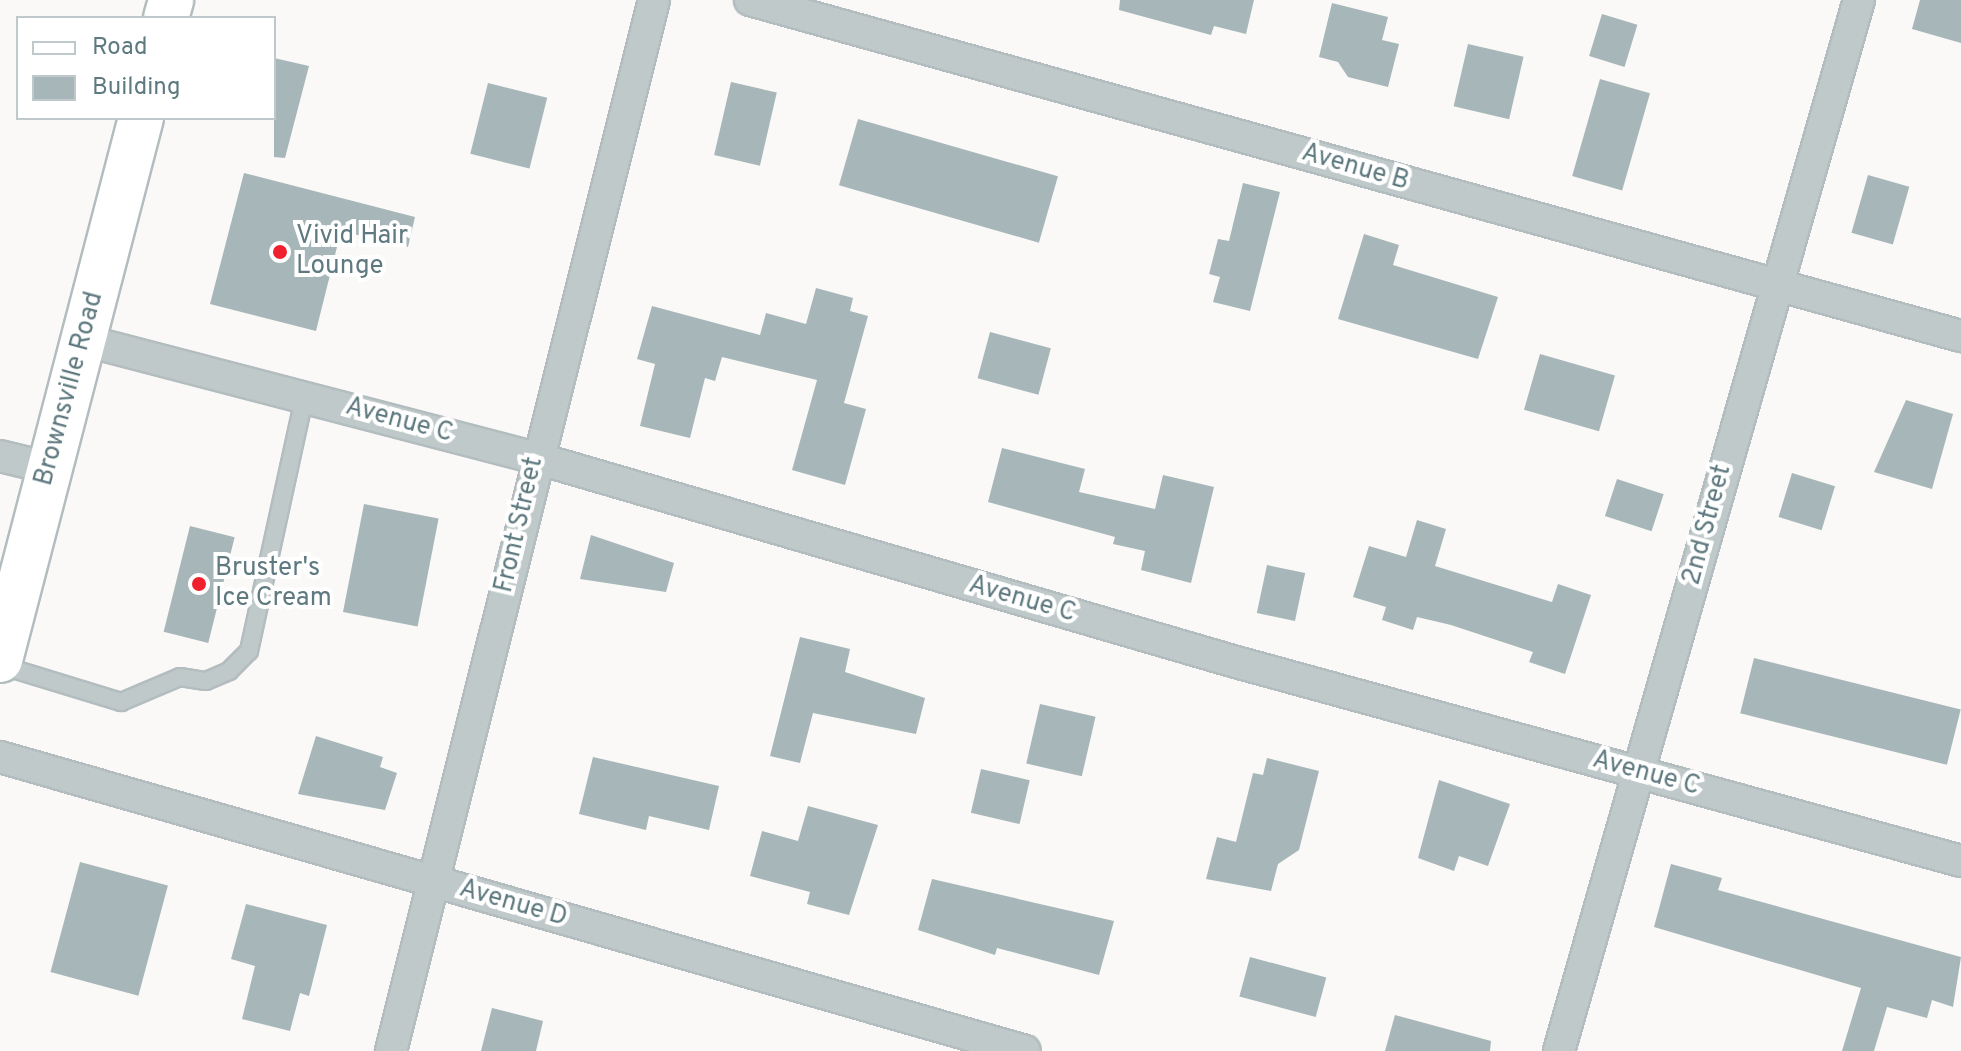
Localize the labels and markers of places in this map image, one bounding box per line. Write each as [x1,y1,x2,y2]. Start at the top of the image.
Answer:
place label: Vivid Hair Lounge [296,221,408,282]
marker: Vivid Hair Lounge [271,243,289,261]
place label: Bruster's Ice Cream [215,553,332,614]
marker: Bruster's Ice Cream [190,575,208,593]

